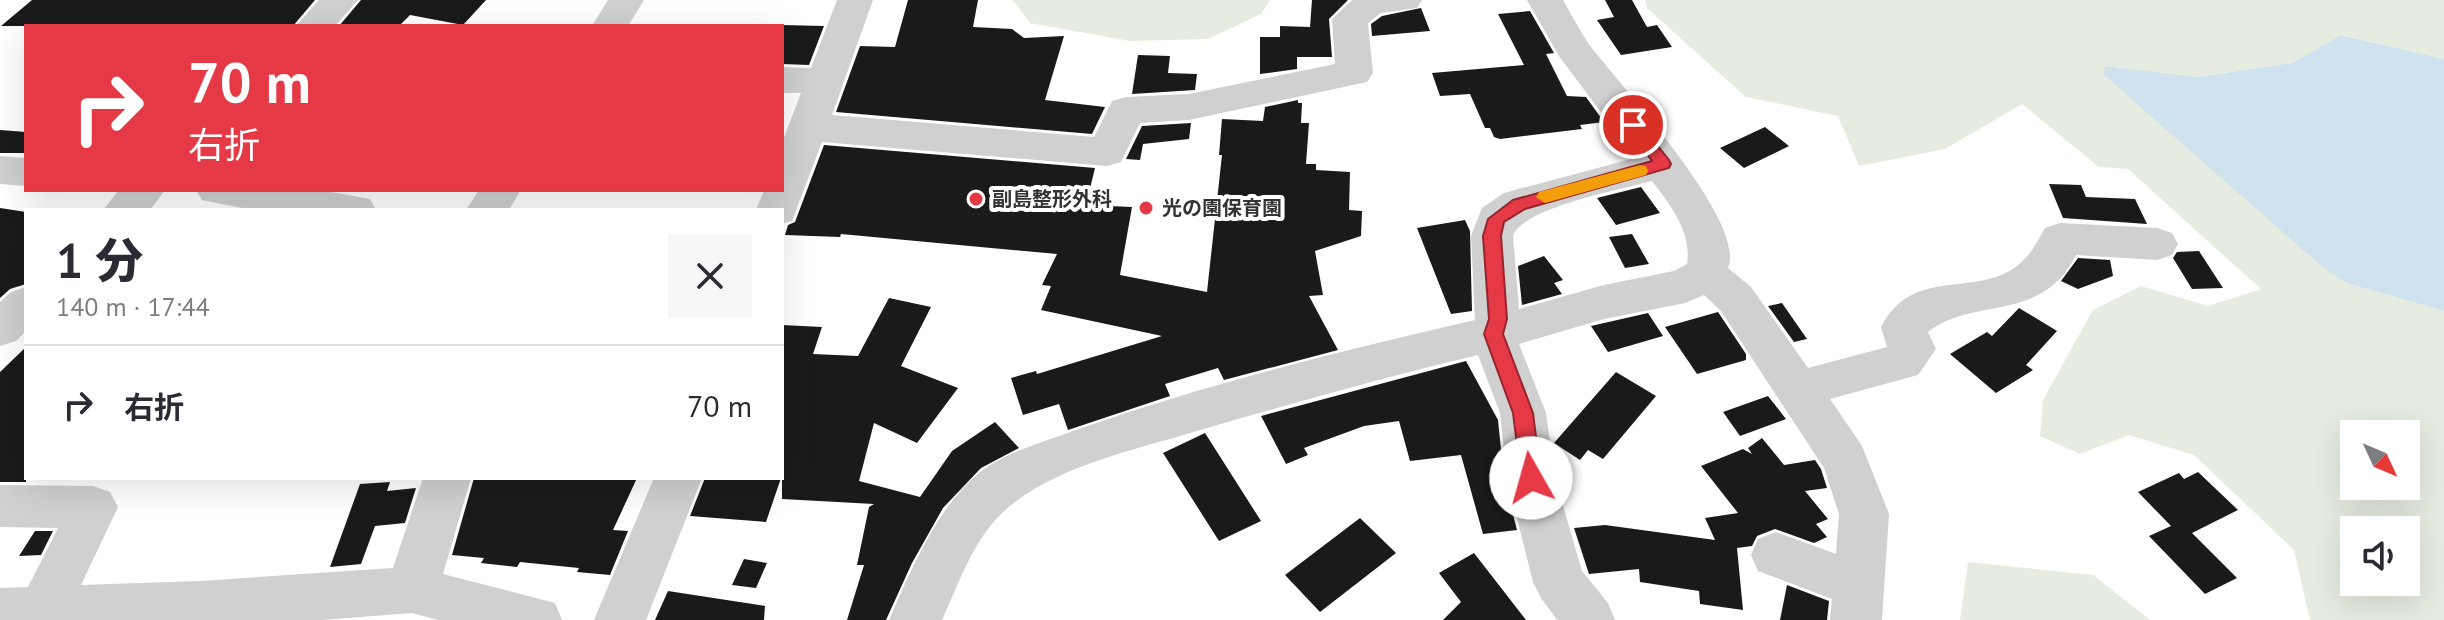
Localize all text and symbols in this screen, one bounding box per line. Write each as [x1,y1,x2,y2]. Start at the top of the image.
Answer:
text: 70 m [188,46,311,118]
icon: right [56,56,160,160]
pin [1599,91,1667,159]
icon: arrive [1611,103,1655,147]
text: 右折 [188,121,260,168]
place label: 副島整形外科 [992,186,1112,212]
marker: 副島整形外科 [967,190,985,208]
place label: 光の園保育園 [1162,195,1282,221]
marker: 光の園保育園 [1137,199,1155,217]
text: 1 分 [56,229,143,291]
button: close [668,234,752,318]
text: 140 m · 17:44 [56,290,210,323]
icon: right [56,383,100,427]
text: 70 m [687,386,752,425]
text: 右折 [124,387,184,426]
north arrow [2340,420,2420,500]
map controls [2340,420,2420,596]
position arrow [1489,436,1573,520]
button: sound [2340,516,2420,596]

